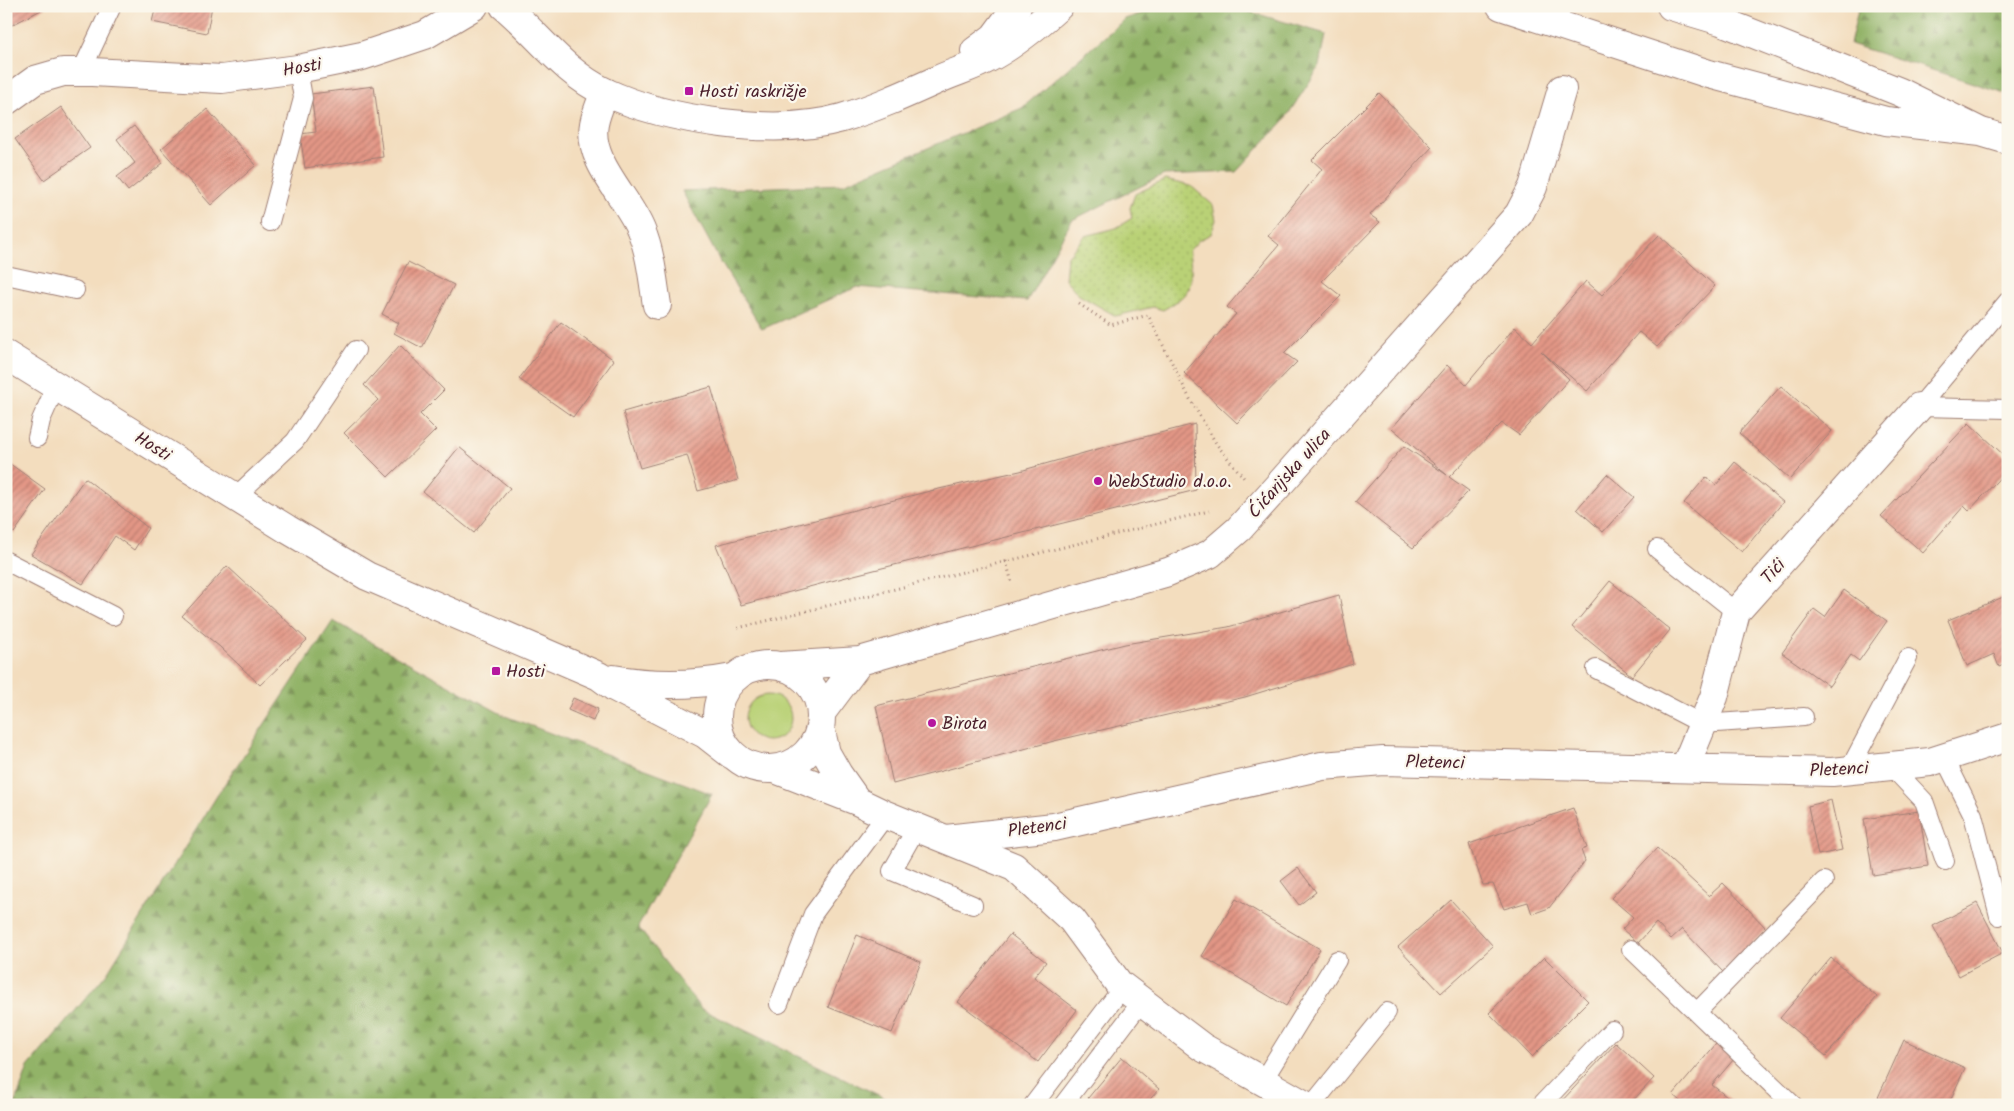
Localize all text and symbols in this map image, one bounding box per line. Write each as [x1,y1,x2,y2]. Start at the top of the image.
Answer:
street label: Hosti [280,51,325,86]
place label: Hosti raskrižje [699,78,807,107]
marker: Hosti raskrižje [683,85,695,97]
street label: Ćićarijska ulica [1241,422,1339,526]
street label: Hosti [128,425,177,470]
place label: WebStudio d.o.o. [1108,468,1232,497]
marker: WebStudio d.o.o. [1092,475,1104,487]
street label: Tići [1755,552,1794,591]
place label: Hosti [506,658,546,687]
marker: Hosti [490,665,502,677]
place label: Birota [942,710,987,739]
marker: Birota [926,717,938,729]
street label: Pletenci [1405,748,1466,779]
street label: Pletenci [1809,754,1870,787]
street label: Pletenci [1006,810,1069,847]

